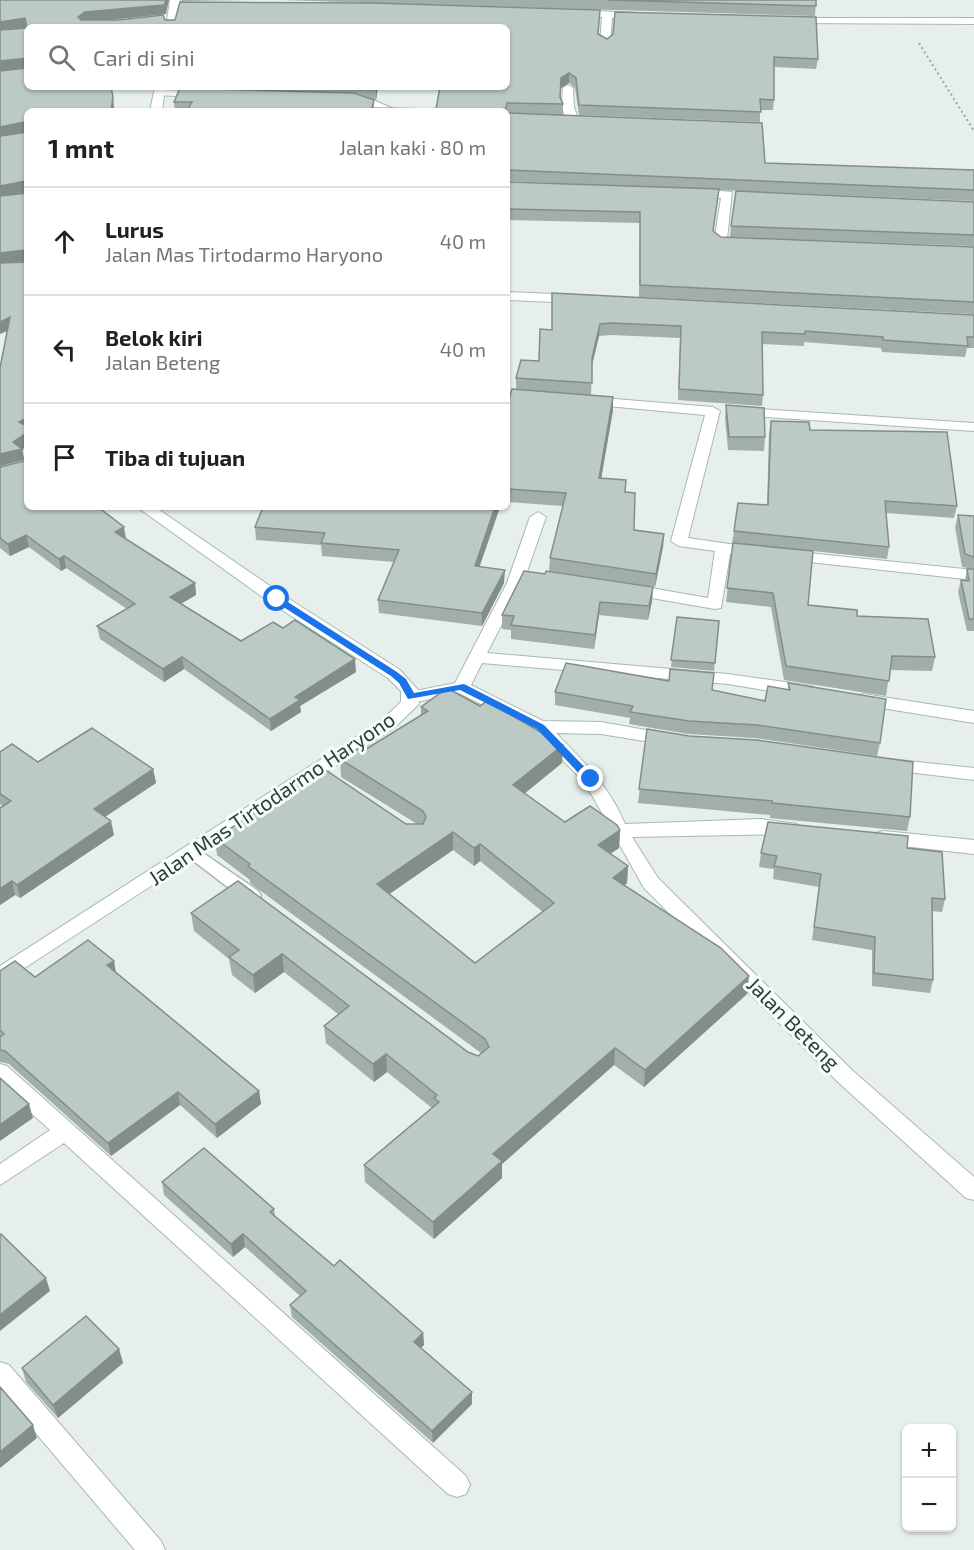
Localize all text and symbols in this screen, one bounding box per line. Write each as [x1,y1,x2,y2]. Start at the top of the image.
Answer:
search box [24,24,510,90]
icon: search [45,41,78,74]
text: Cari di sini [93,44,195,70]
text: 1 mnt [48,132,114,163]
text: Jalan kaki · 80 m [339,135,486,159]
text: Lurus [105,216,164,242]
icon: ahead [48,225,81,258]
text: 40 m [440,229,486,253]
text: Jalan Mas Tirtodarmo Haryono [105,242,383,266]
text: Belok kiri [105,324,202,350]
icon: left [48,333,81,366]
text: 40 m [440,337,486,361]
text: Jalan Beteng [105,350,220,374]
icon: arrive [48,441,81,474]
text: Tiba di tujuan [105,444,245,470]
route start [263,585,289,611]
street label: Jalan Mas Tirtodarmo Haryono [143,706,399,890]
route end [577,765,603,791]
street label: Jalan Beteng [743,971,846,1075]
map controls [902,1424,956,1532]
button: + [902,1424,956,1478]
button: − [902,1478,956,1532]

